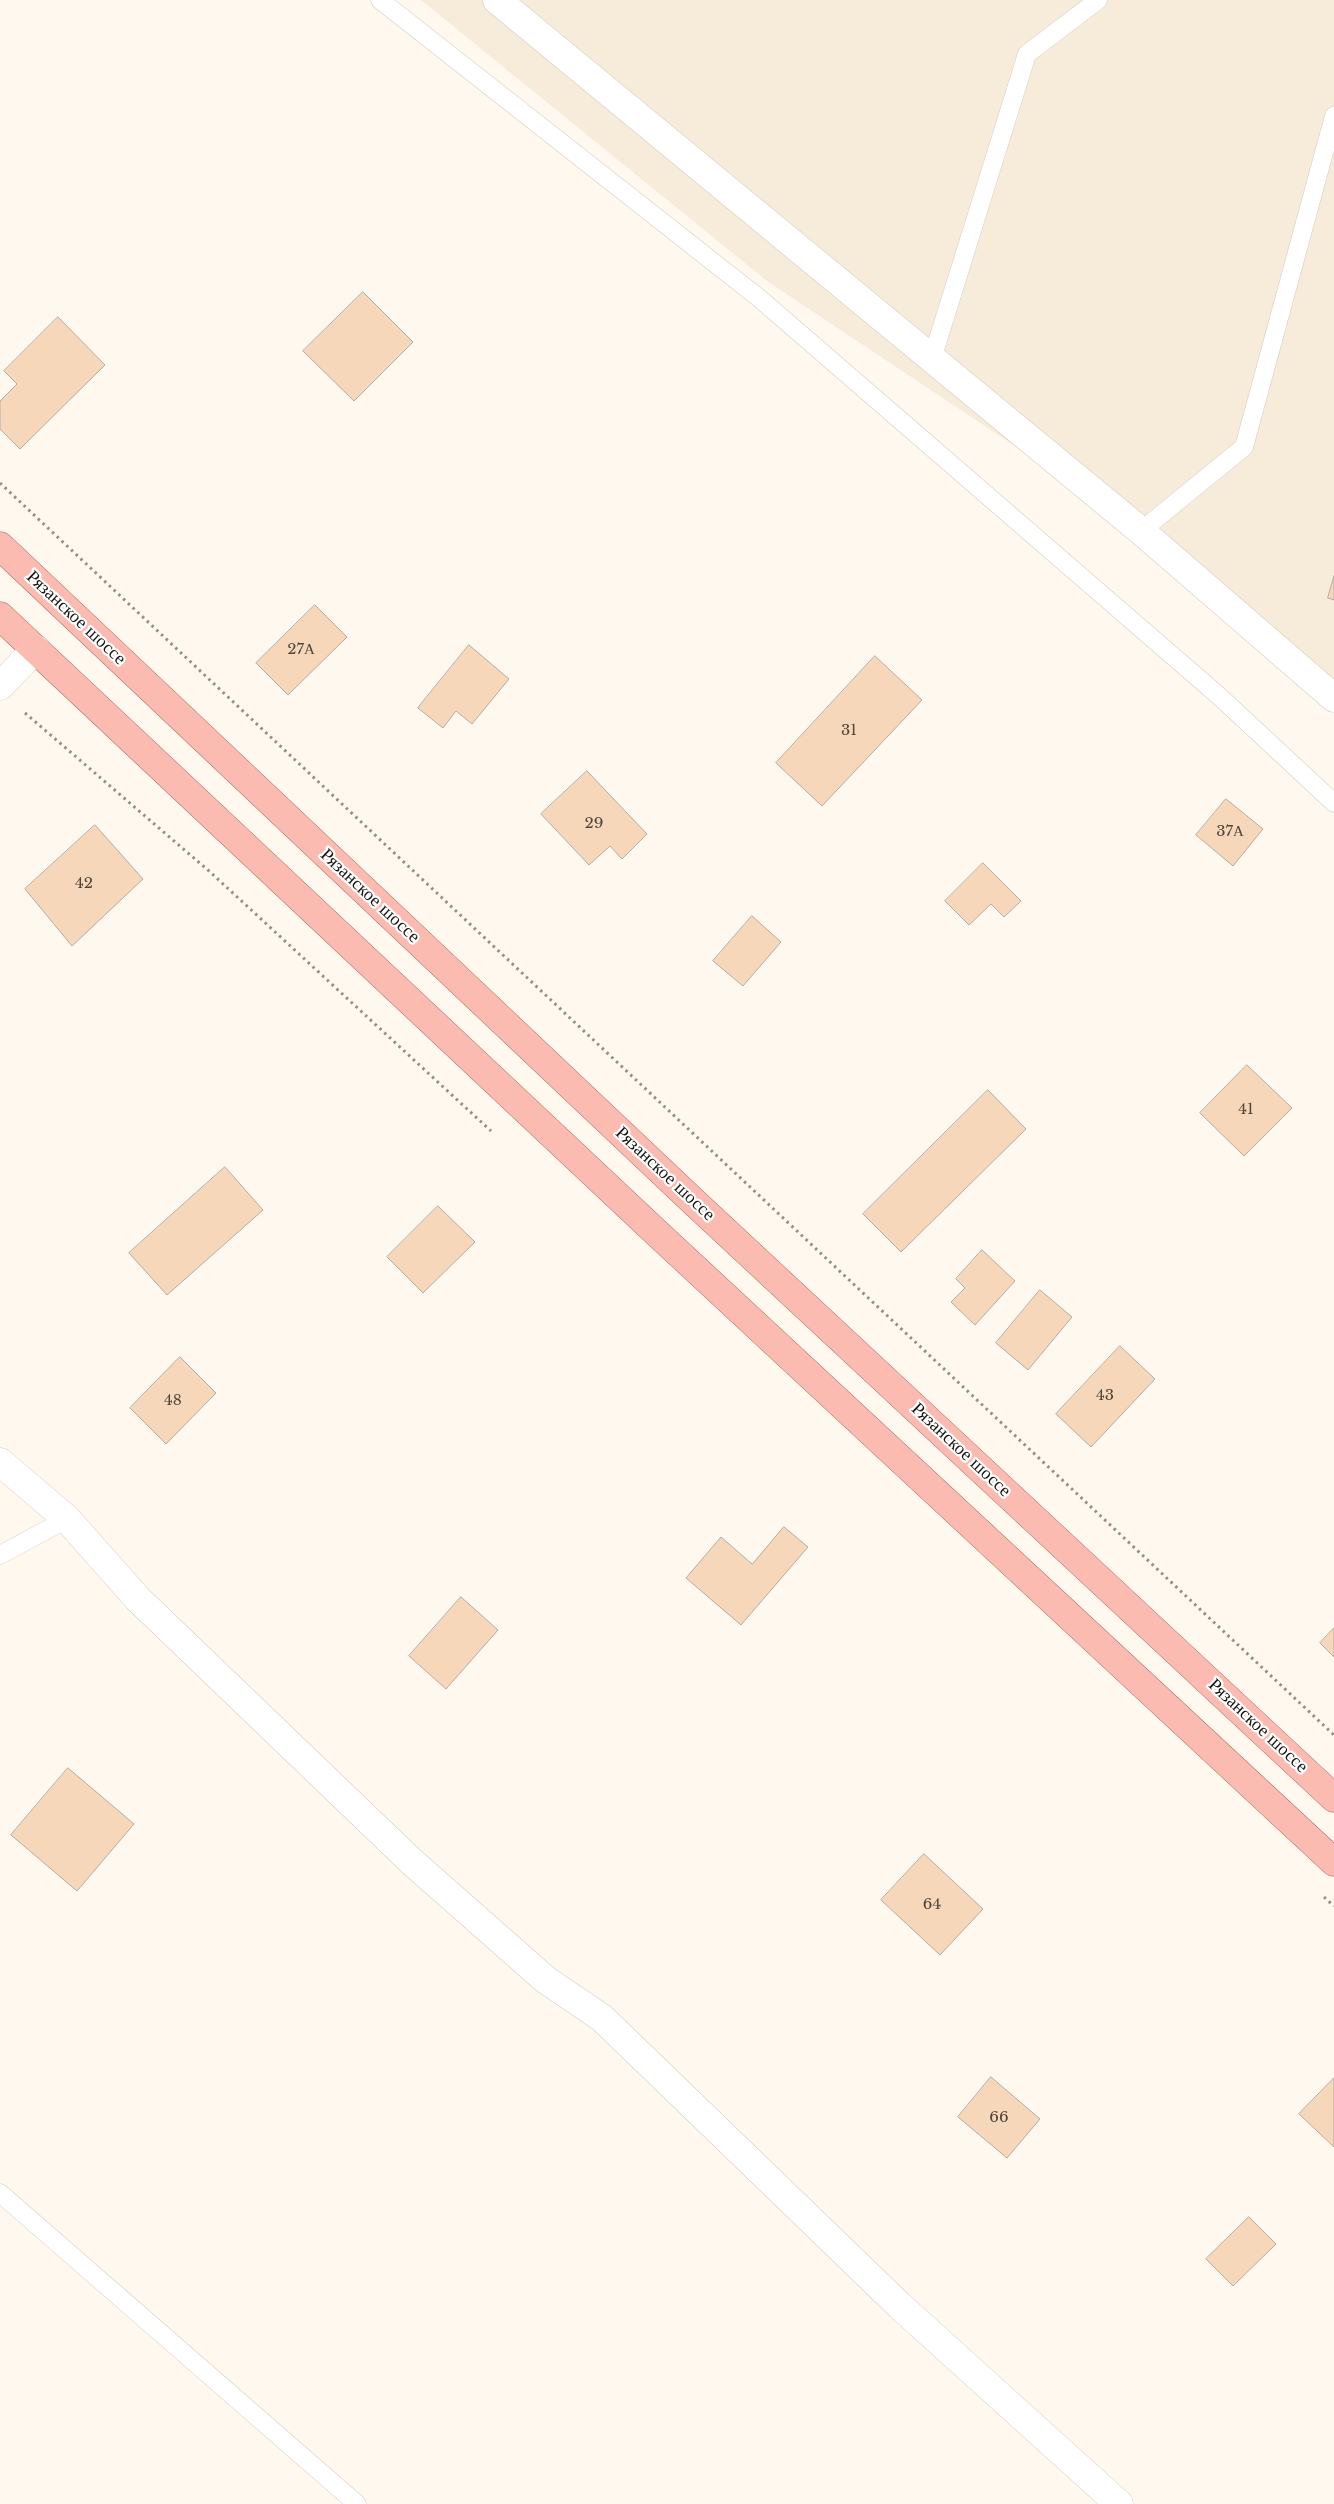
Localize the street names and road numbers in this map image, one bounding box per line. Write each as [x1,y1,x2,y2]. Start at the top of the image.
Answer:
street label: Рязанское шоссе [22,566,130,670]
street label: Рязанское шоссе [316,844,424,948]
street label: Рязанское шоссе [611,1122,719,1226]
street label: Рязанское шоссе [907,1398,1015,1502]
street label: Рязанское шоссе [1204,1674,1312,1778]

